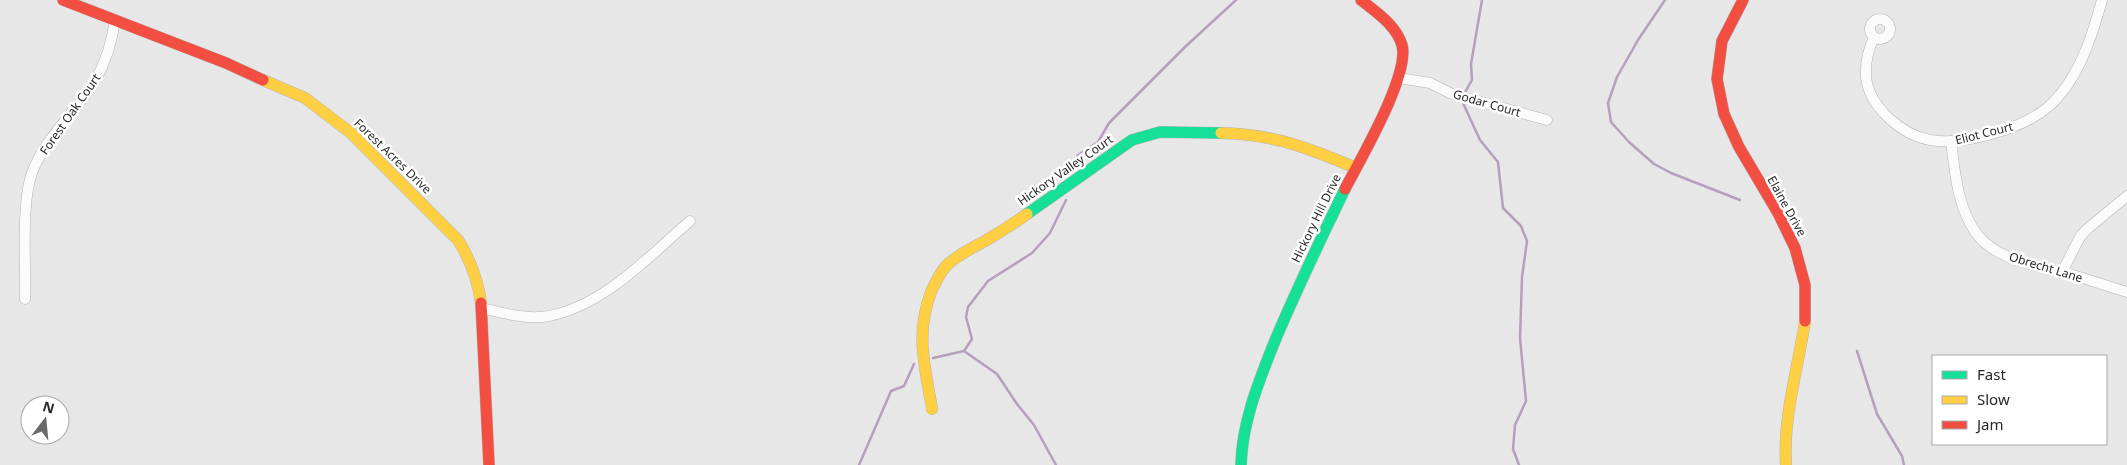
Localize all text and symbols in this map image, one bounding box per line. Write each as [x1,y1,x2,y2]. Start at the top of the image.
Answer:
street label: Forest Oak Court [36,70,105,158]
street label: Godar Court [1451,85,1523,121]
street label: Forest Acres Drive [351,115,436,198]
street label: Eliot Court [1953,117,2015,148]
street label: Hickory Valley Court [1014,130,1117,209]
street label: Hickory Hill Drive [1287,171,1345,265]
street label: Elaine Drive [1763,173,1811,239]
street label: Obrecht Lane [2007,248,2085,286]
legend [1932,355,2107,445]
text: Fast [1977,364,2006,384]
text: Slow [1977,389,2010,409]
north arrow [20,395,70,445]
text: N [41,396,57,418]
text: Jam [1975,414,2004,434]

